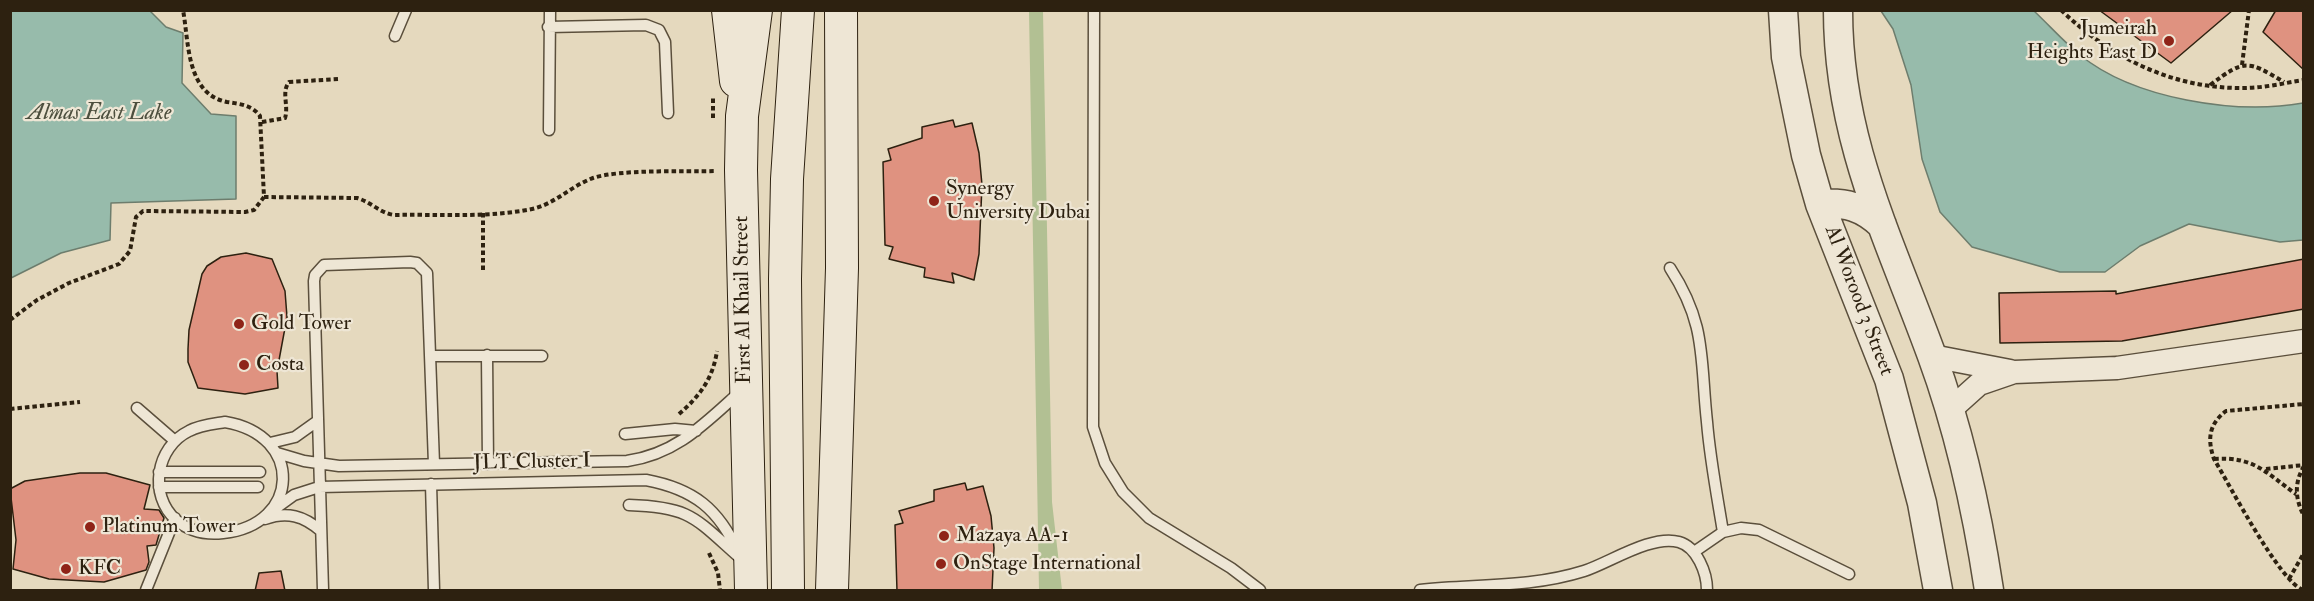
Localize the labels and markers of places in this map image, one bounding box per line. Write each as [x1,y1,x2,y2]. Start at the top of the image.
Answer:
place label: Jumeirah Heights East D [2027,16,2157,66]
marker: Jumeirah Heights East D [2162,34,2176,48]
place label: Synergy University Dubai [946,176,1090,226]
marker: Synergy University Dubai [927,194,941,208]
place label: Gold Tower [251,311,351,337]
marker: Gold Tower [232,317,246,331]
place label: Costa [256,352,304,378]
marker: Costa [237,358,251,372]
place label: Platinum Tower [102,514,235,540]
marker: Platinum Tower [83,520,97,534]
place label: Mazaya AA-1 [956,523,1069,549]
marker: Mazaya AA-1 [937,529,951,543]
place label: OnStage International [953,551,1141,577]
place label: KFC [78,556,121,582]
marker: OnStage International [934,557,948,571]
marker: KFC [59,562,73,576]

